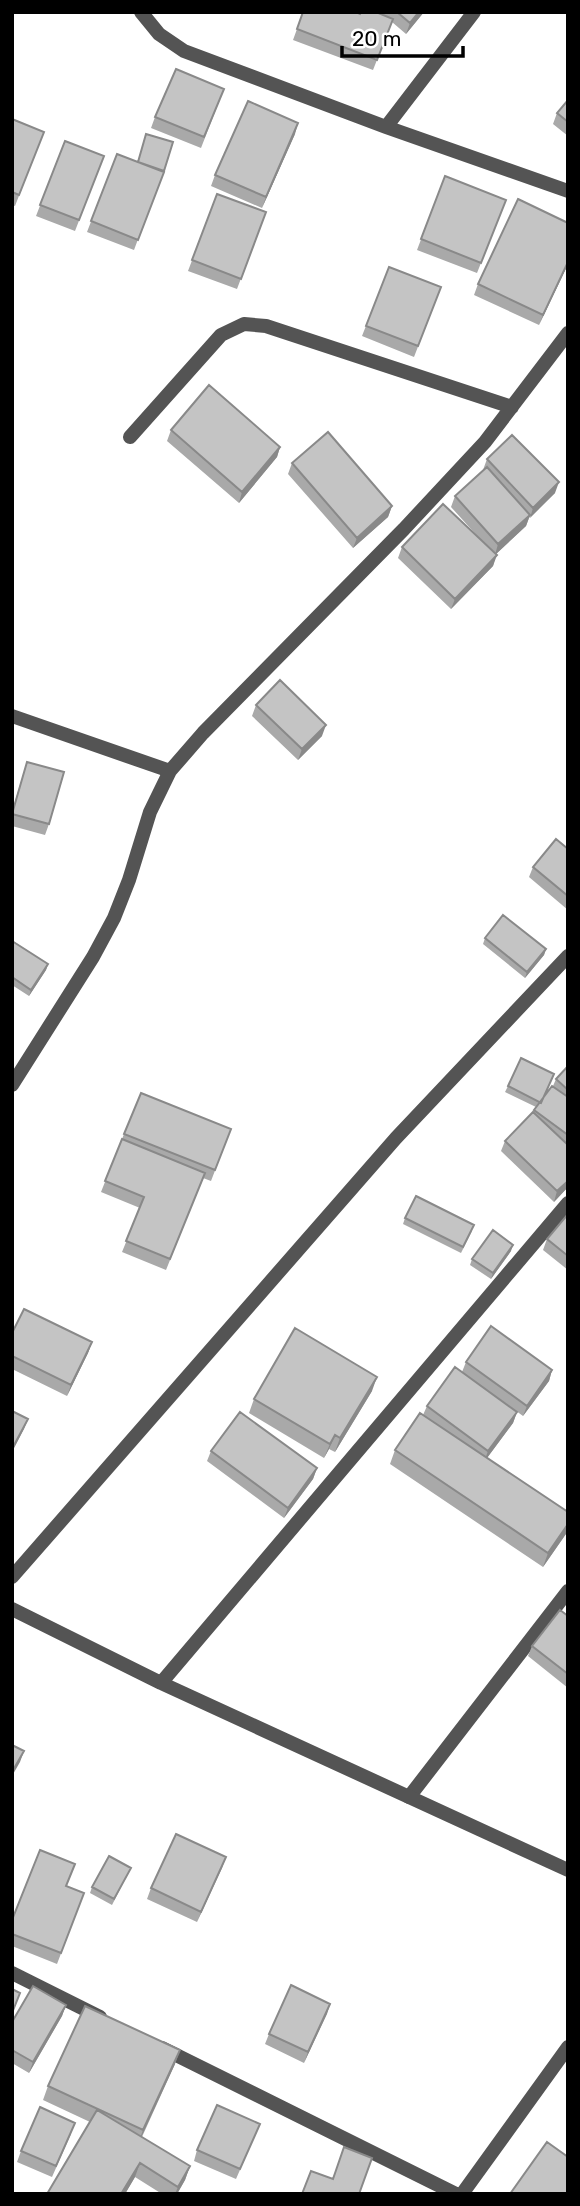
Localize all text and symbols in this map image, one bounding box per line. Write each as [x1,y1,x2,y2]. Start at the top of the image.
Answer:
scale bar [342,14,463,58]
text: 20 m [352,26,401,51]

